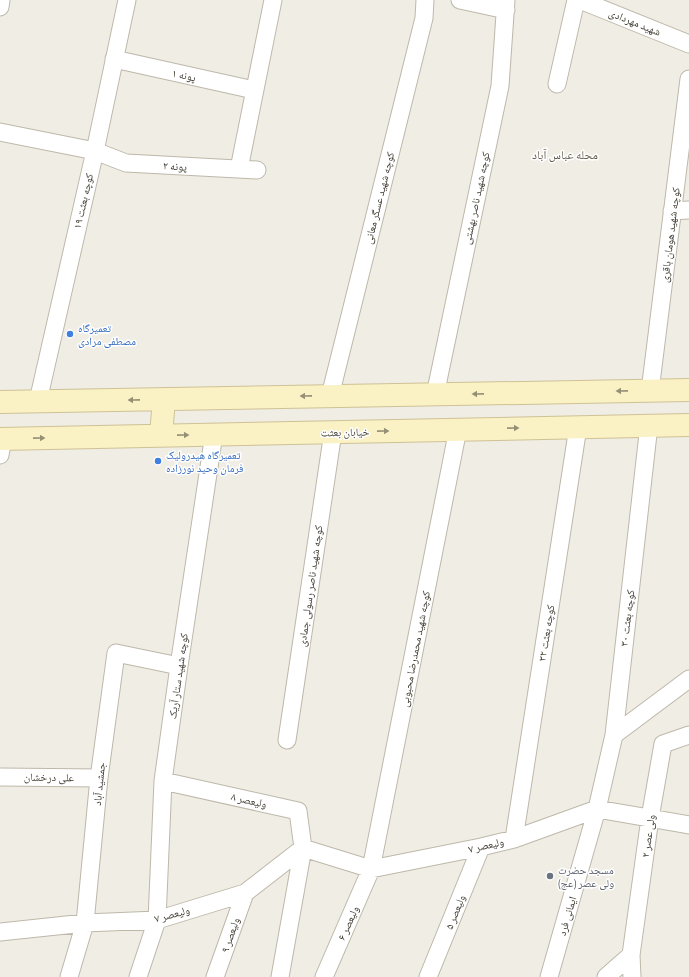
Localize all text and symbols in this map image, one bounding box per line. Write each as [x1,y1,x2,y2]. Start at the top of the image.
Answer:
street label: شهید مهردادی [607,5,663,39]
street label: پونه ۱ [171,66,198,84]
district label: محله عباس آباد [532,147,598,162]
street label: کوچه شهید عسگر معانی [361,150,397,246]
street label: کوچه شهید ناصر بهشتی [459,150,493,246]
street label: پونه ۲ [163,158,188,174]
street label: کوچه بعثت ۱۹ [70,171,96,230]
street label: کوچه شهید هومان باقری [657,186,683,283]
place label: تعمیرگاه مصطفی مرادی [78,321,136,348]
marker: تعمیرگاه مصطفی مرادی [65,329,75,339]
one-way arrow [615,388,628,394]
one-way arrow [471,391,484,397]
one-way arrow [300,393,312,400]
one-way arrow [128,396,140,403]
street label: خیابان بعثت [320,425,370,439]
one-way arrow [507,425,520,431]
one-way arrow [377,428,390,434]
one-way arrow [177,432,190,438]
one-way arrow [33,435,46,441]
place label: تعمیرگاه هیدرولیک فرمان وحید نورزاده [166,448,244,475]
marker: تعمیرگاه هیدرولیک فرمان وحید نورزاده [153,456,163,466]
street label: کوچه شهید ناصر رسولی جمادی [295,524,326,648]
street label: کوچه شهید محمدرضا محبوبی [397,589,433,708]
street label: کوچه بعثت ۳۰ [617,589,637,647]
street label: کوچه بعثت ۳۲ [535,603,557,662]
street label: کوچه شهید ستار آریک [165,632,191,720]
street label: جمشید آباد [90,762,108,806]
street label: علی درخشان [24,770,75,784]
street label: ولیعصر ۸ [230,789,268,811]
street label: ولی عصر ۲ [638,814,658,858]
street label: ولیعصر ۷ [467,834,505,856]
place label: مسجد حضرت ولی عصر (عج) [558,863,614,890]
marker: مسجد حضرت ولی عصر (عج) [545,871,555,881]
street label: ولیعصر ۵ [442,893,468,931]
street label: ایمانی فرد [555,895,579,937]
street label: ولیعصر ۷ [153,903,191,925]
street label: ولیعصر ۶ [334,904,362,942]
street label: ولیعصر ۹ [217,916,243,954]

